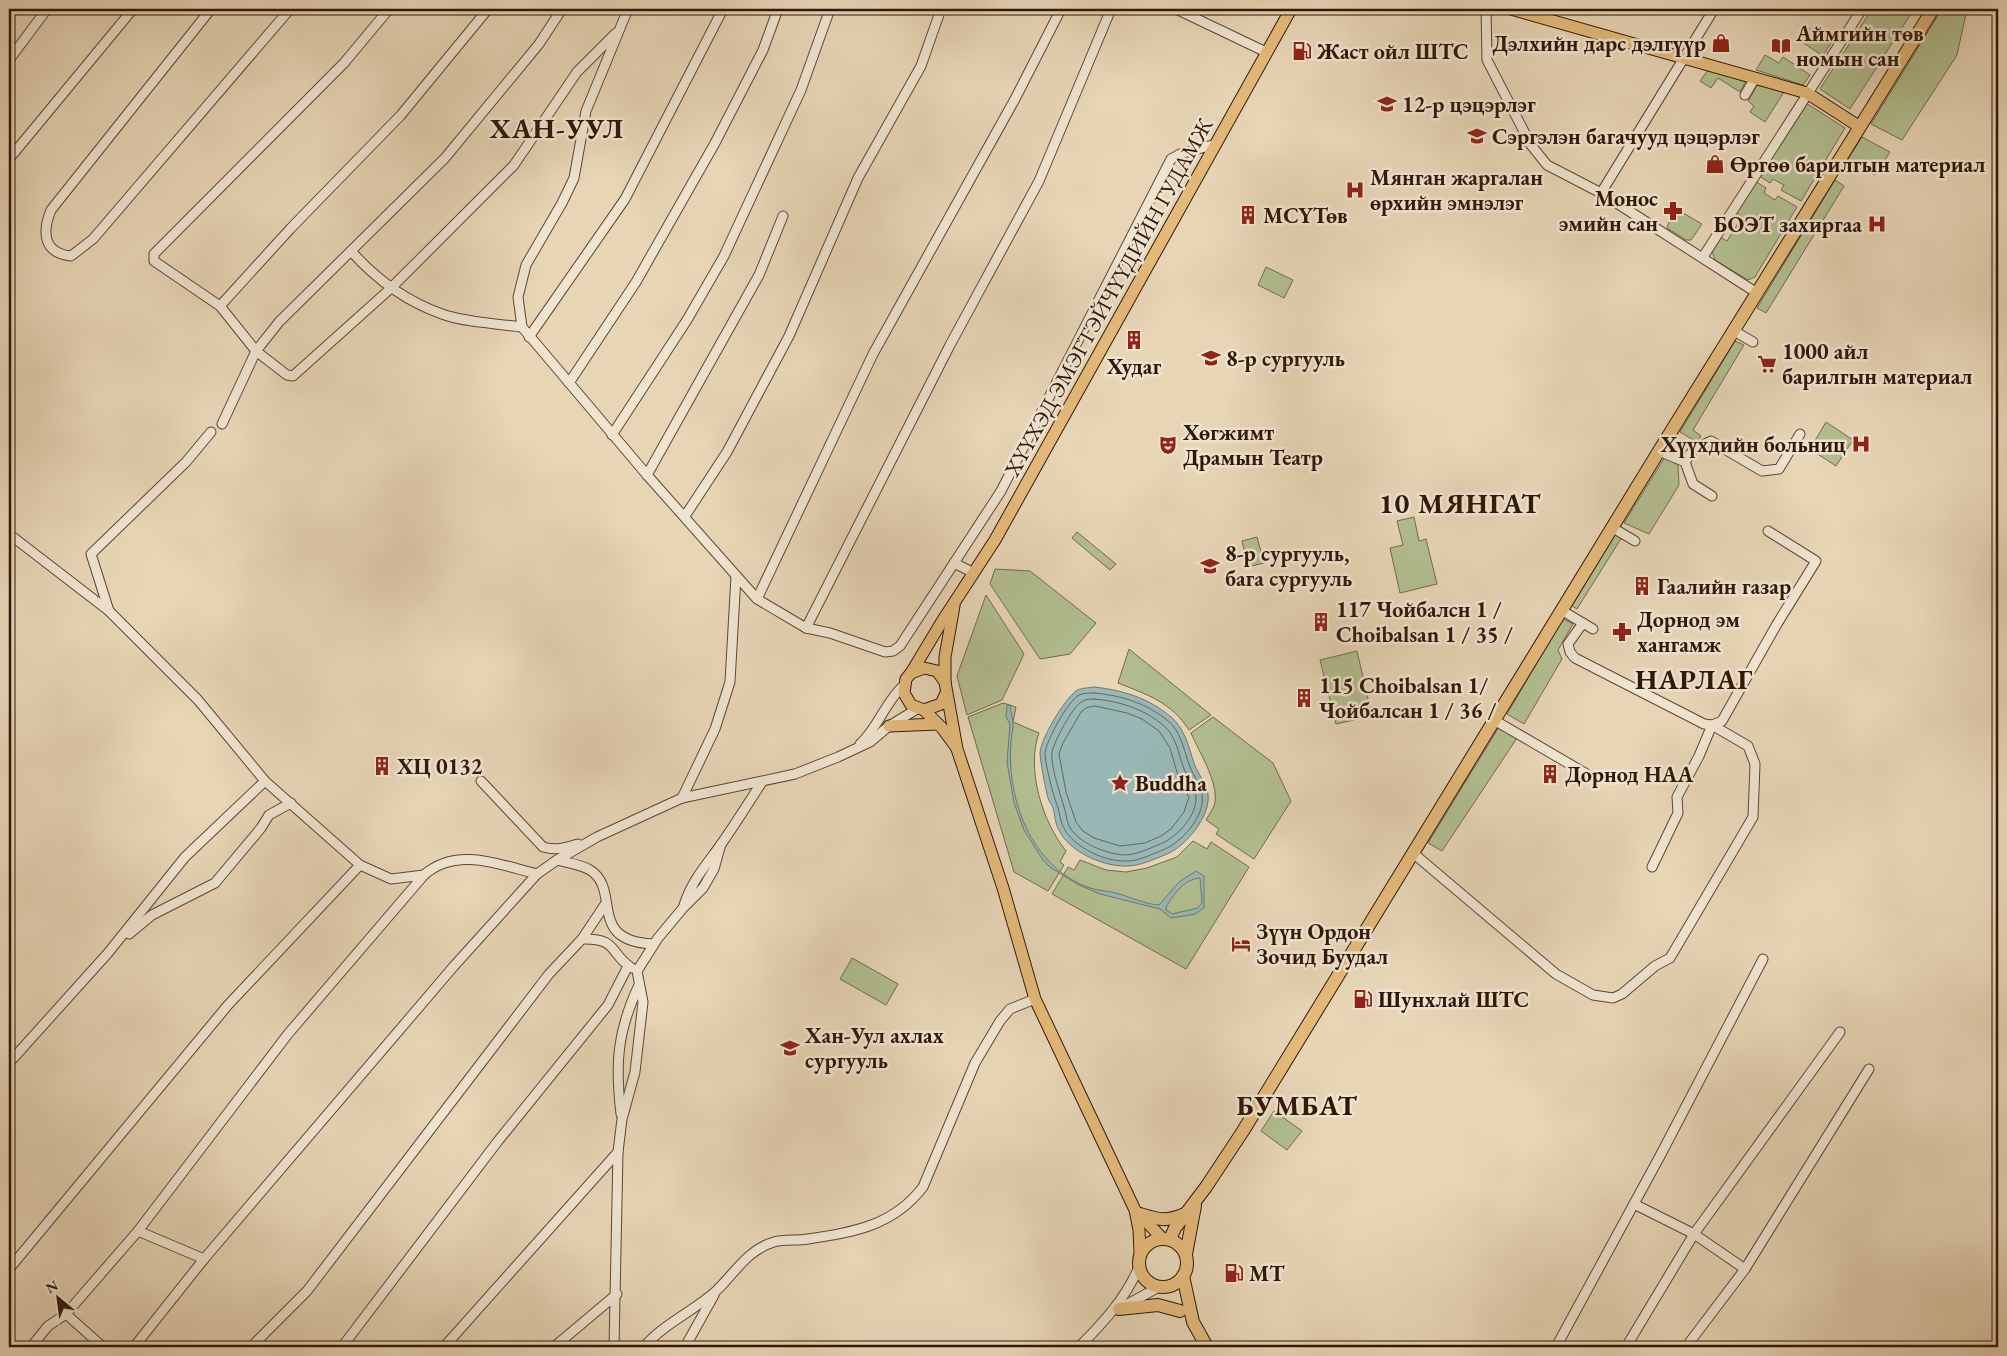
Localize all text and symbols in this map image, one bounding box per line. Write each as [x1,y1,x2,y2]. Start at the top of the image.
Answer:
place label: Аймгийн төв номын сан [1795,19,1924,73]
place label: Дэлхийн дарс дэлгүүр [1492,29,1706,58]
shop icon: Дэлхийн дарс дэлгүүр [1710,32,1732,54]
library icon: Аймгийн төв номын сан [1770,35,1792,57]
place label: Жаст ойл ШТС [1316,37,1469,66]
fuel station icon: Жаст ойл ШТС [1291,40,1313,62]
place label: 12-р цэцэрлэг [1402,90,1536,119]
school or university icon: 12-р цэцэрлэг [1376,93,1398,115]
district label: ХАН-УУЛ [489,110,624,146]
street label: ХҮҮХЭД ЭМЭГТЭЙЧҮҮДИЙН ГУДАМЖ [997,113,1220,482]
place label: Сэргэлэн багачууд цэцэрлэг [1492,122,1760,151]
school or university icon: Сэргэлэн багачууд цэцэрлэг [1466,125,1488,147]
place label: Өргөө барилгын материал [1730,150,1985,179]
shop icon: Өргөө барилгын материал [1704,153,1726,175]
place label: Мянган жаргалан өрхийн эмнэлэг [1370,163,1543,217]
hospital icon: Мянган жаргалан өрхийн эмнэлэг [1344,179,1366,201]
place label: Монос эмийн сан [1559,184,1658,238]
pharmacy icon: Монос эмийн сан [1662,200,1684,222]
place label: МСҮТөв [1263,201,1348,230]
building icon: МСҮТөв [1237,204,1259,226]
place label: БОЭТ захиргаа [1713,210,1862,239]
hospital icon: БОЭТ захиргаа [1866,213,1888,235]
building icon: Худаг [1123,329,1145,351]
place label: 1000 айл барилгын материал [1782,337,1972,391]
place label: 8-р сургууль [1226,344,1345,373]
school or university icon: 8-р сургууль [1200,347,1222,369]
place label: Худаг [1106,352,1161,381]
supermarket icon: 1000 айл барилгын материал [1756,353,1778,375]
place label: Хөгжимт Драмын Театр [1182,418,1323,472]
place label: Хүүхдийн больниц [1660,430,1846,459]
hospital icon: Хүүхдийн больниц [1850,433,1872,455]
theatre icon: Хөгжимт Драмын Театр [1157,434,1179,456]
district label: 10 МЯНГАТ [1379,485,1541,521]
place label: 8-р сургууль, бага сургууль [1225,539,1352,593]
school or university icon: 8-р сургууль, бага сургууль [1199,555,1221,577]
place label: Гаалийн газар [1657,572,1791,601]
building icon: Гаалийн газар [1631,575,1653,597]
place label: 117 Чойбалсн 1 / Choibalsan 1 / 35 / [1336,595,1513,649]
place label: Дорнод эм хангамж [1637,605,1740,659]
building icon: 117 Чойбалсн 1 / Choibalsan 1 / 35 / [1310,611,1332,633]
pharmacy icon: Дорнод эм хангамж [1611,621,1633,643]
district label: НАРЛАГ [1635,661,1753,697]
place label: 115 Choibalsan 1/ Чойбалсан 1 / 36 / [1319,671,1497,725]
building icon: 115 Choibalsan 1/ Чойбалсан 1 / 36 / [1293,687,1315,709]
place label: ХЦ 0132 [396,752,483,781]
building icon: ХЦ 0132 [371,755,393,777]
place label: Дорнод НАА [1565,760,1693,789]
building icon: Дорнод НАА [1539,763,1561,785]
place label: Buddha [1135,769,1207,798]
place icon: Buddha [1109,772,1131,794]
place label: Зүүн Ордон Зочид Буудал [1256,917,1388,971]
hotel icon: Зүүн Ордон Зочид Буудал [1230,933,1252,955]
place label: Шунхлай ШТС [1378,985,1529,1014]
fuel station icon: Шунхлай ШТС [1352,988,1374,1010]
place label: Хан-Уул ахлах сургууль [804,1021,944,1075]
school or university icon: Хан-Уул ахлах сургууль [779,1037,801,1059]
district label: БУМБАТ [1236,1087,1358,1123]
place label: MT [1249,1259,1285,1288]
fuel station icon: MT [1223,1262,1245,1284]
north arrow [32,1274,82,1324]
text: N [42,1276,62,1297]

